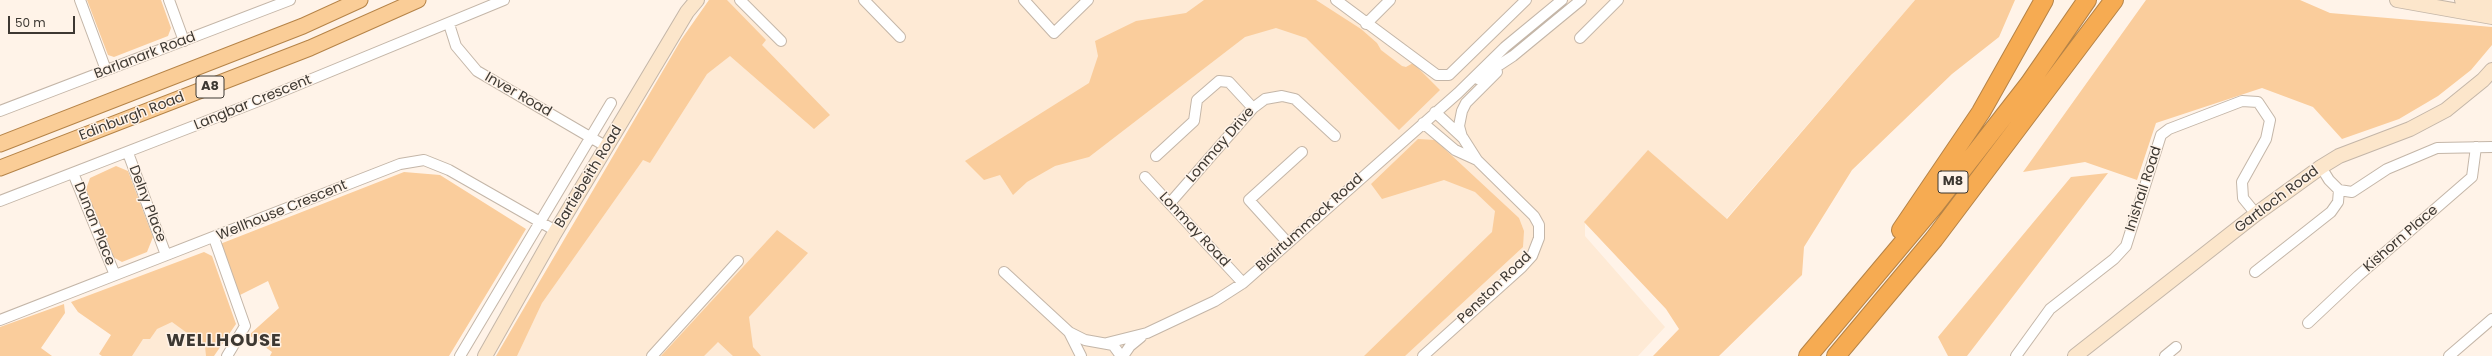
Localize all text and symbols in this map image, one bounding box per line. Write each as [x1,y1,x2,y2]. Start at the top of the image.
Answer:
scale bar [10,8,77,34]
text: 50 m [15,14,46,31]
street label: Barlanark Road [92,29,198,83]
street label: Inver Road [482,69,554,121]
street label: Langbar Crescent [192,72,314,134]
road number: A8 [196,76,224,98]
street label: Edinburgh Road [77,89,187,145]
street label: Lonmay Drive [1184,104,1258,186]
street label: Bartiebeith Road [552,123,626,231]
street label: Inishail Road [2122,144,2166,234]
street label: Delny Place [125,163,169,245]
street label: Gartloch Road [2232,163,2322,237]
street label: Blairtummock Road [1253,171,1367,275]
road number: M8 [1938,171,1968,193]
street label: Wellhouse Crescent [214,177,350,245]
street label: Dunan Place [70,180,118,268]
street label: Lonmay Road [1155,189,1233,271]
street label: Kishorn Place [2360,202,2442,276]
street label: Penston Road [1455,249,1535,327]
district label: WELLHOUSE [166,330,282,352]

